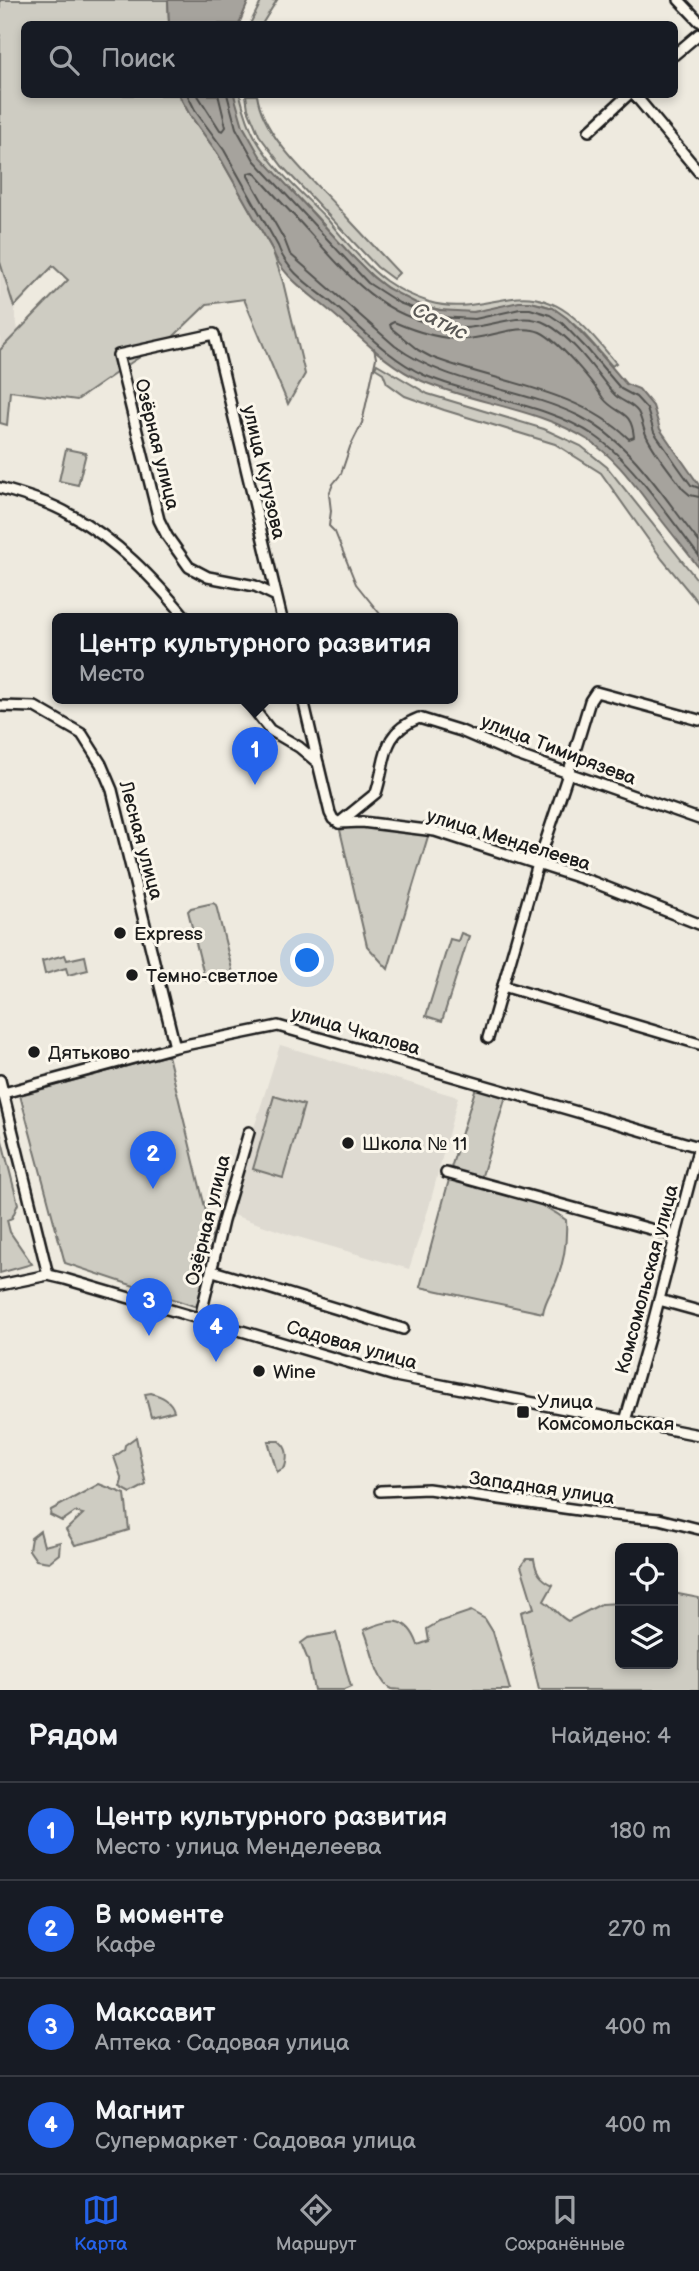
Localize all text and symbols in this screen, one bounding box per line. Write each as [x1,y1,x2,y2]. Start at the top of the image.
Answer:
search box [21,21,678,98]
icon: search [45,41,83,79]
text: Поиск [101,44,175,75]
water label: Сатис [408,297,472,346]
street label: Озёрная улица [129,376,184,512]
street label: улица Кутузова [237,403,290,541]
popup [52,613,458,704]
text: Центр культурного развития [79,629,431,660]
text: Место [79,660,144,688]
street label: улица Тимирязева [477,710,639,791]
pin: 1 [232,727,278,785]
street label: Лесная улица [113,777,167,902]
street label: улица Менделеева [424,805,593,876]
place label: Express [134,923,203,946]
marker: Express [112,925,128,941]
your location [290,943,324,977]
place label: Темно-светлое [146,965,278,988]
marker: Темно-светлое [124,967,140,983]
street label: улица Чкалова [288,1002,423,1061]
place label: Дятьково [48,1042,130,1065]
marker: Дятьково [26,1044,42,1060]
pin: 2 [130,1131,176,1189]
place label: Школа № 11 [362,1133,467,1156]
marker: Школа № 11 [340,1135,356,1151]
street label: Озёрная улица [181,1152,236,1288]
street label: Комсомольская улица [611,1182,684,1377]
pin: 3 [126,1278,172,1336]
pin: 4 [193,1304,239,1362]
street label: Садовая улица [284,1316,420,1375]
place label: Wine [273,1361,316,1384]
marker: Wine [251,1363,267,1379]
place label: Улица Комсомольская [537,1391,674,1436]
marker: Улица Комсомольская [515,1404,531,1420]
street label: Западная улица [468,1467,616,1510]
map controls [615,1543,678,1669]
button: locate [615,1543,678,1606]
button: layers [615,1606,678,1669]
text: Рядом [28,1718,118,1754]
text: Найдено: 4 [551,1722,671,1750]
text: Центр культурного развития [95,1802,447,1833]
text: 1 [46,1817,56,1845]
text: 180 m [610,1817,671,1845]
text: Место · улица Менделеева [95,1833,382,1861]
text: В моменте [95,1900,224,1931]
text: 2 [44,1915,58,1943]
text: 270 m [607,1915,671,1943]
text: Кафе [95,1931,156,1959]
text: Максавит [95,1998,215,2029]
text: 3 [44,2013,58,2041]
text: 400 m [605,2013,671,2041]
text: Аптека · Садовая улица [95,2029,350,2057]
text: Магнит [95,2096,184,2127]
text: 4 [44,2111,58,2139]
text: 400 m [605,2111,671,2139]
text: Супермаркет · Садовая улица [95,2127,416,2155]
tab: Карта [74,2191,128,2256]
tab: Маршрут [276,2191,357,2256]
tab: Сохранённые [505,2191,625,2256]

